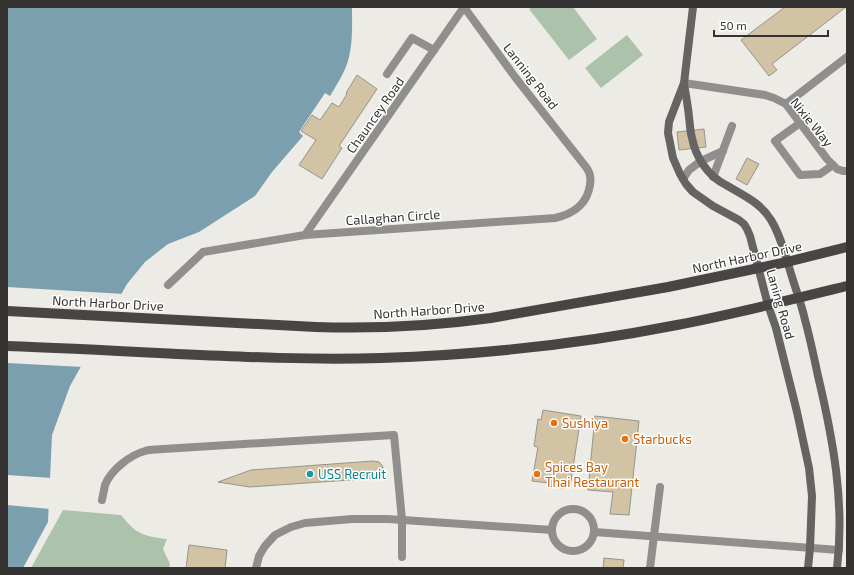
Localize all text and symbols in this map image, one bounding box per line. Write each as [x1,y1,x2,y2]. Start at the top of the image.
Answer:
scale bar [714,12,828,38]
text: 50 m [720,18,747,32]
street label: Lanning Road [500,40,562,112]
street label: Chauncey Road [343,74,407,156]
street label: Nixie Way [787,94,837,150]
street label: Callaghan Circle [345,206,441,228]
street label: North Harbor Drive [691,238,803,276]
street label: Laning Road [763,267,799,341]
street label: North Harbor Drive [52,292,164,314]
street label: North Harbor Drive [373,298,485,322]
place label: Sushiya [562,415,608,431]
marker: Sushiya [549,418,559,428]
place label: Starbucks [633,431,692,447]
marker: Starbucks [620,434,630,444]
place label: Spices Bay Thai Restaurant [545,459,639,490]
place label: USS Recruit [318,466,386,482]
marker: USS Recruit [305,469,315,479]
marker: Spices Bay Thai Restaurant [532,469,542,479]

